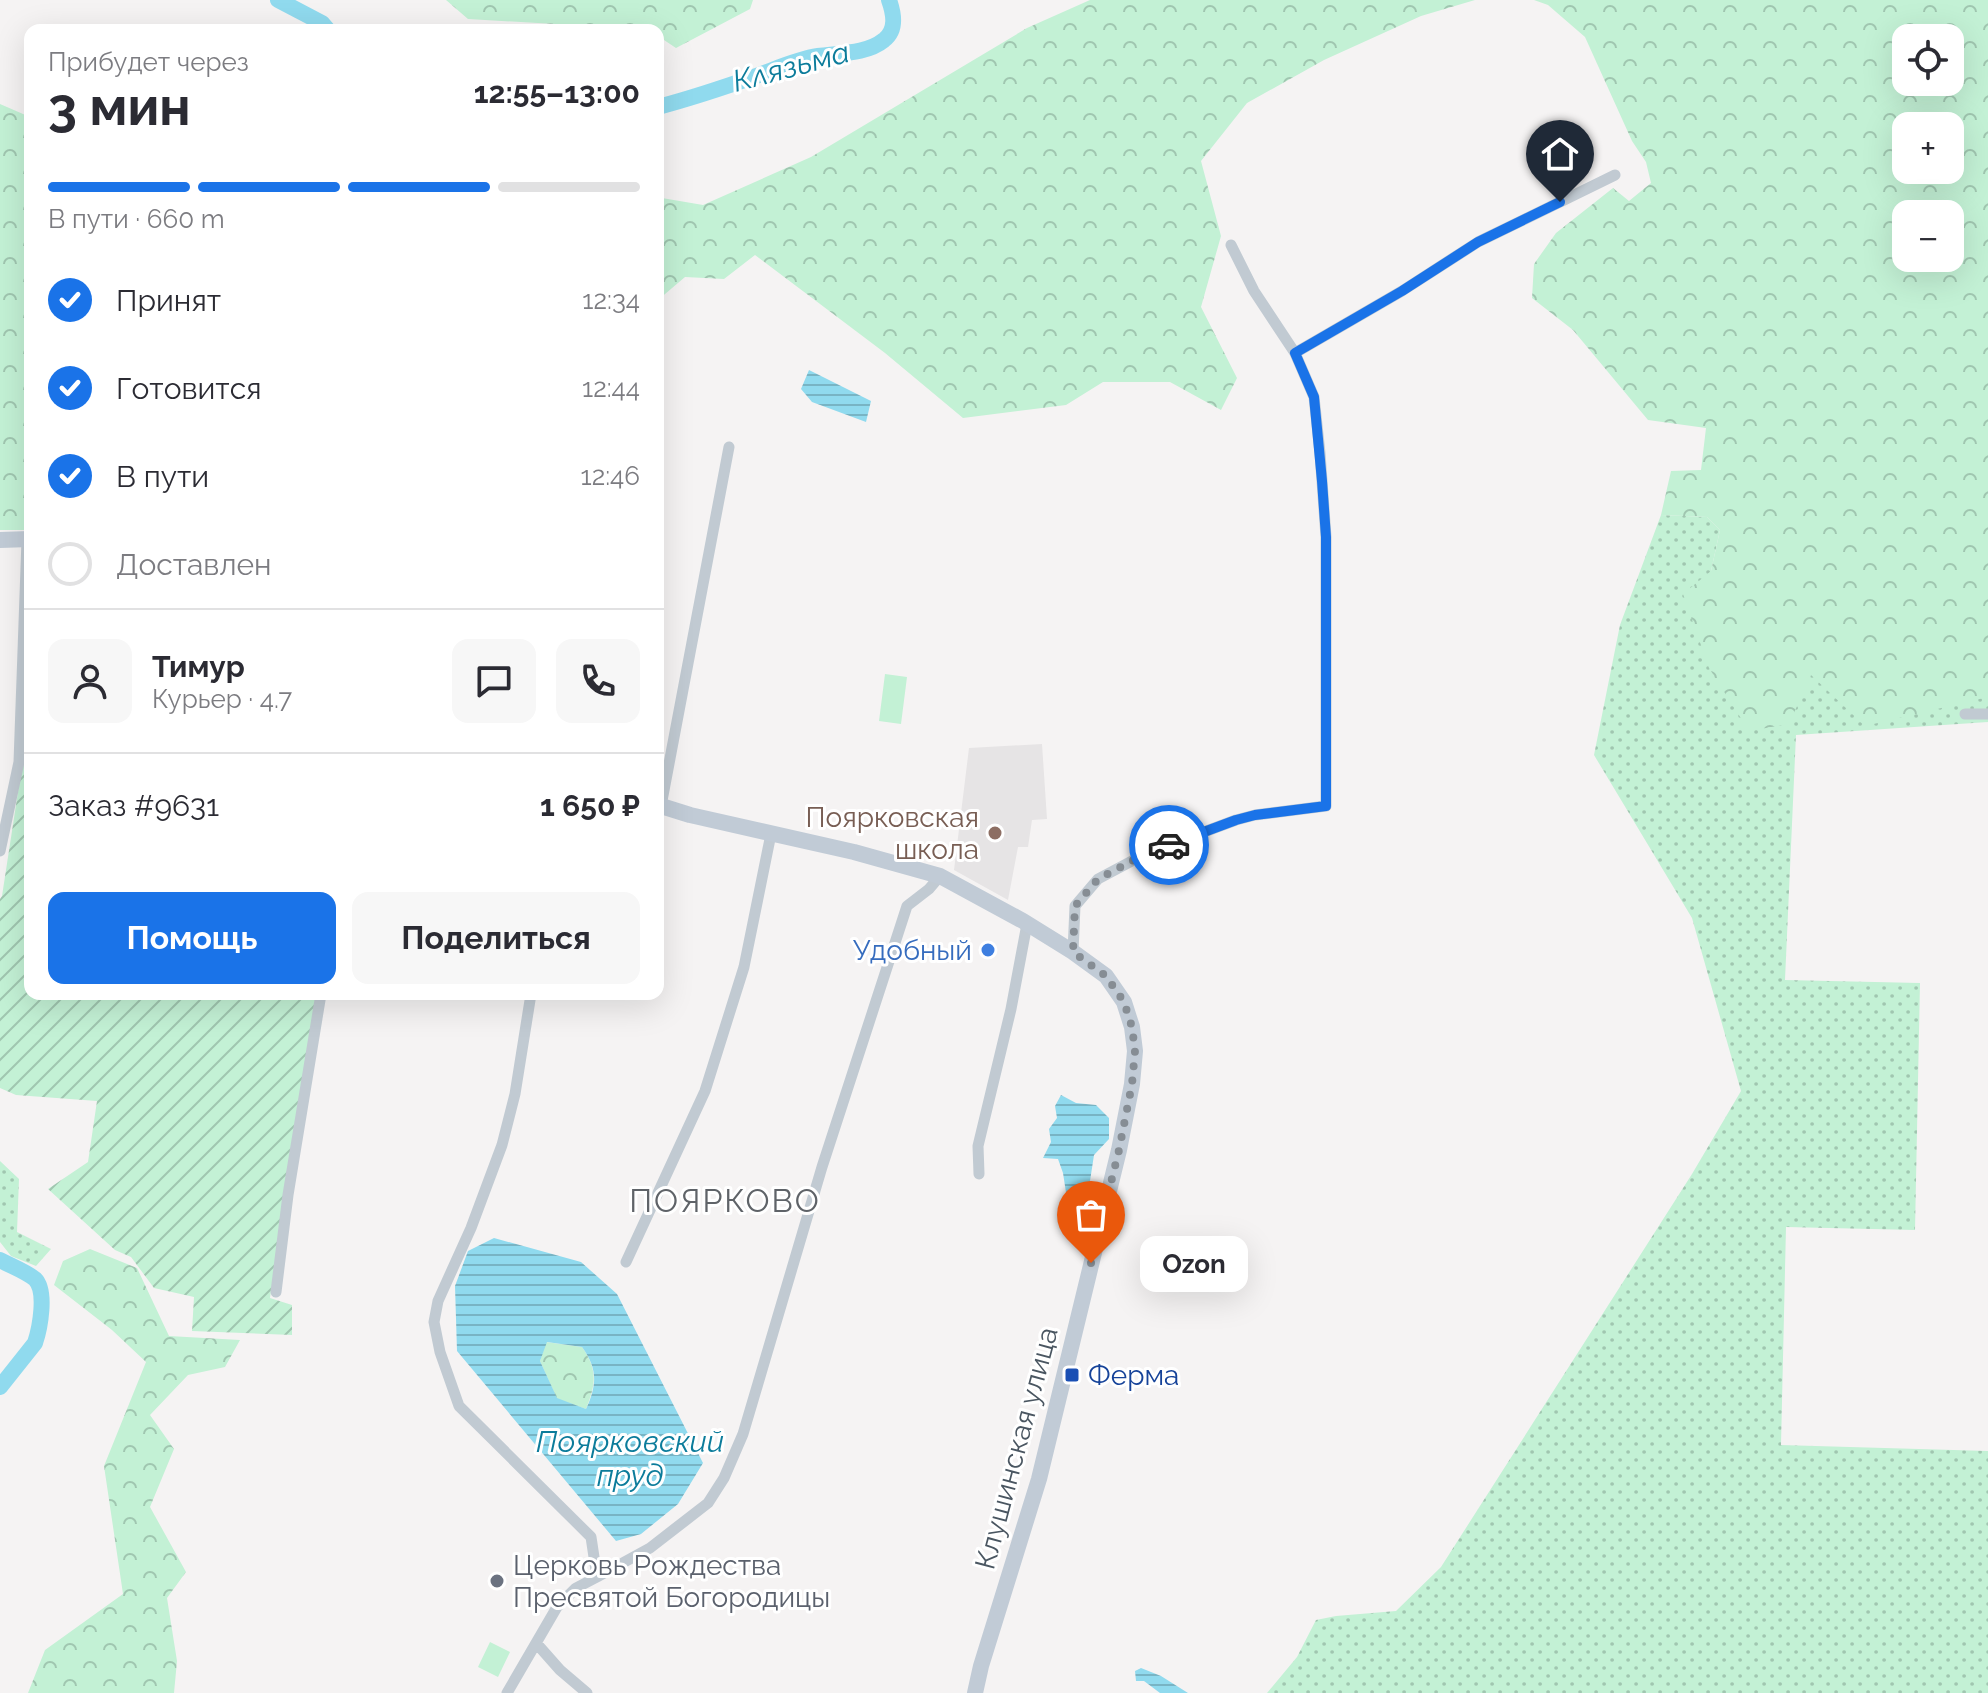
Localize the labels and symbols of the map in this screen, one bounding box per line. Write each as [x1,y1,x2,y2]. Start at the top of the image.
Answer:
water label: Клязьма [729,34,853,99]
pin [1526,120,1594,202]
place label: Поярковская школа [805,801,979,866]
courier [1129,805,1209,885]
marker: Поярковская школа [986,824,1004,842]
place label: Удобный [853,934,972,967]
marker: Удобный [979,941,997,959]
pin [1057,1181,1125,1263]
district label: ПОЯРКОВО [629,1182,821,1219]
callout: Ozon [1139,1235,1247,1291]
street label: Клушинская улица [968,1323,1065,1573]
place label: Ферма [1088,1359,1179,1392]
marker: Ферма [1063,1366,1081,1384]
water label: Поярковский пруд [536,1424,724,1493]
place label: Церковь Рождества Пресвятой Богородицы [513,1549,830,1614]
marker: Церковь Рождества Пресвятой Богородицы [488,1572,506,1590]

